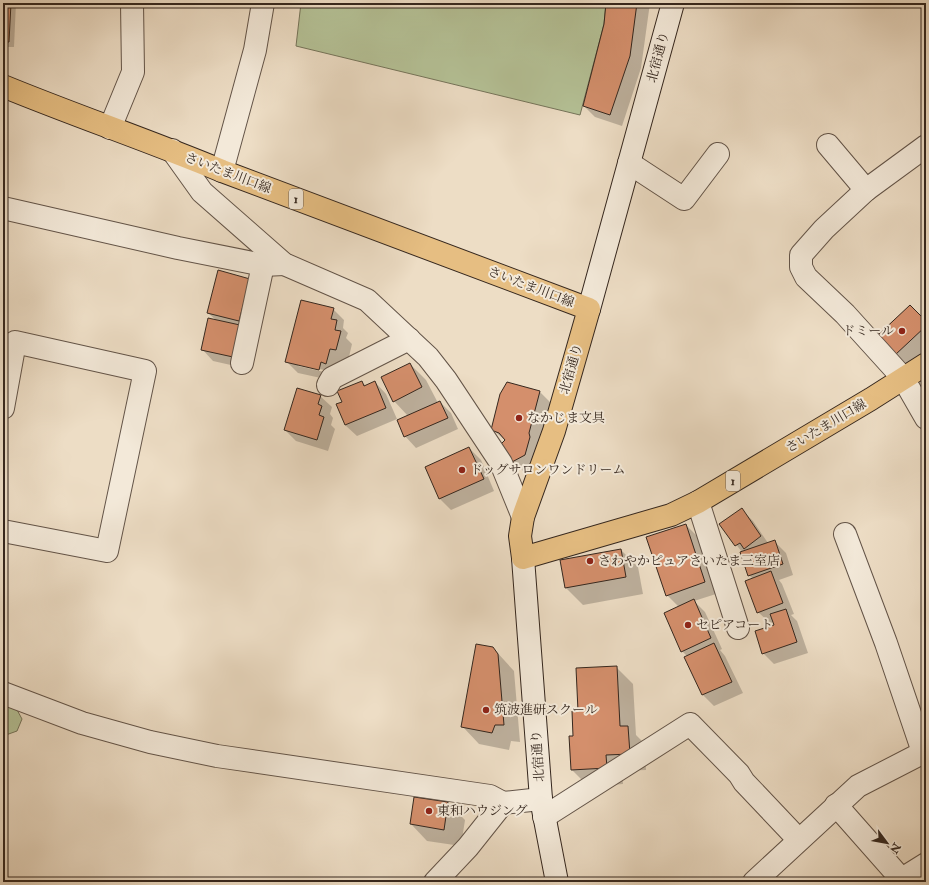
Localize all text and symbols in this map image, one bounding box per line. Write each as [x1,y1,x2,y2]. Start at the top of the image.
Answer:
street label: 北宿通り [644,30,672,84]
street label: さいたま川口線 [183,149,273,197]
road number: 1 [289,189,303,209]
street label: さいたま川口線 [486,263,576,311]
place label: ドミール [842,323,894,339]
marker: ドミール [897,326,907,336]
street label: 北宿通り [556,342,586,396]
street label: さいたま川口線 [783,396,869,456]
place label: なかじま文具 [527,410,605,426]
marker: なかじま文具 [514,413,524,423]
place label: ドッグサロンワンドリーム [470,462,625,478]
marker: ドッグサロンワンドリーム [457,465,467,475]
road number: 1 [726,471,740,491]
place label: さわやかピュアさいたま三室店 [598,553,780,569]
marker: さわやかピュアさいたま三室店 [585,556,595,566]
place label: セピアコート [696,617,773,633]
marker: セピアコート [683,620,693,630]
place label: 筑波進研スクール [494,702,598,718]
marker: 筑波進研スクール [481,705,491,715]
street label: 北宿通り [528,729,548,783]
place label: 東和ハウジング [437,803,527,819]
marker: 東和ハウジング [424,806,434,816]
north arrow [867,823,907,863]
text: N [886,840,904,857]

